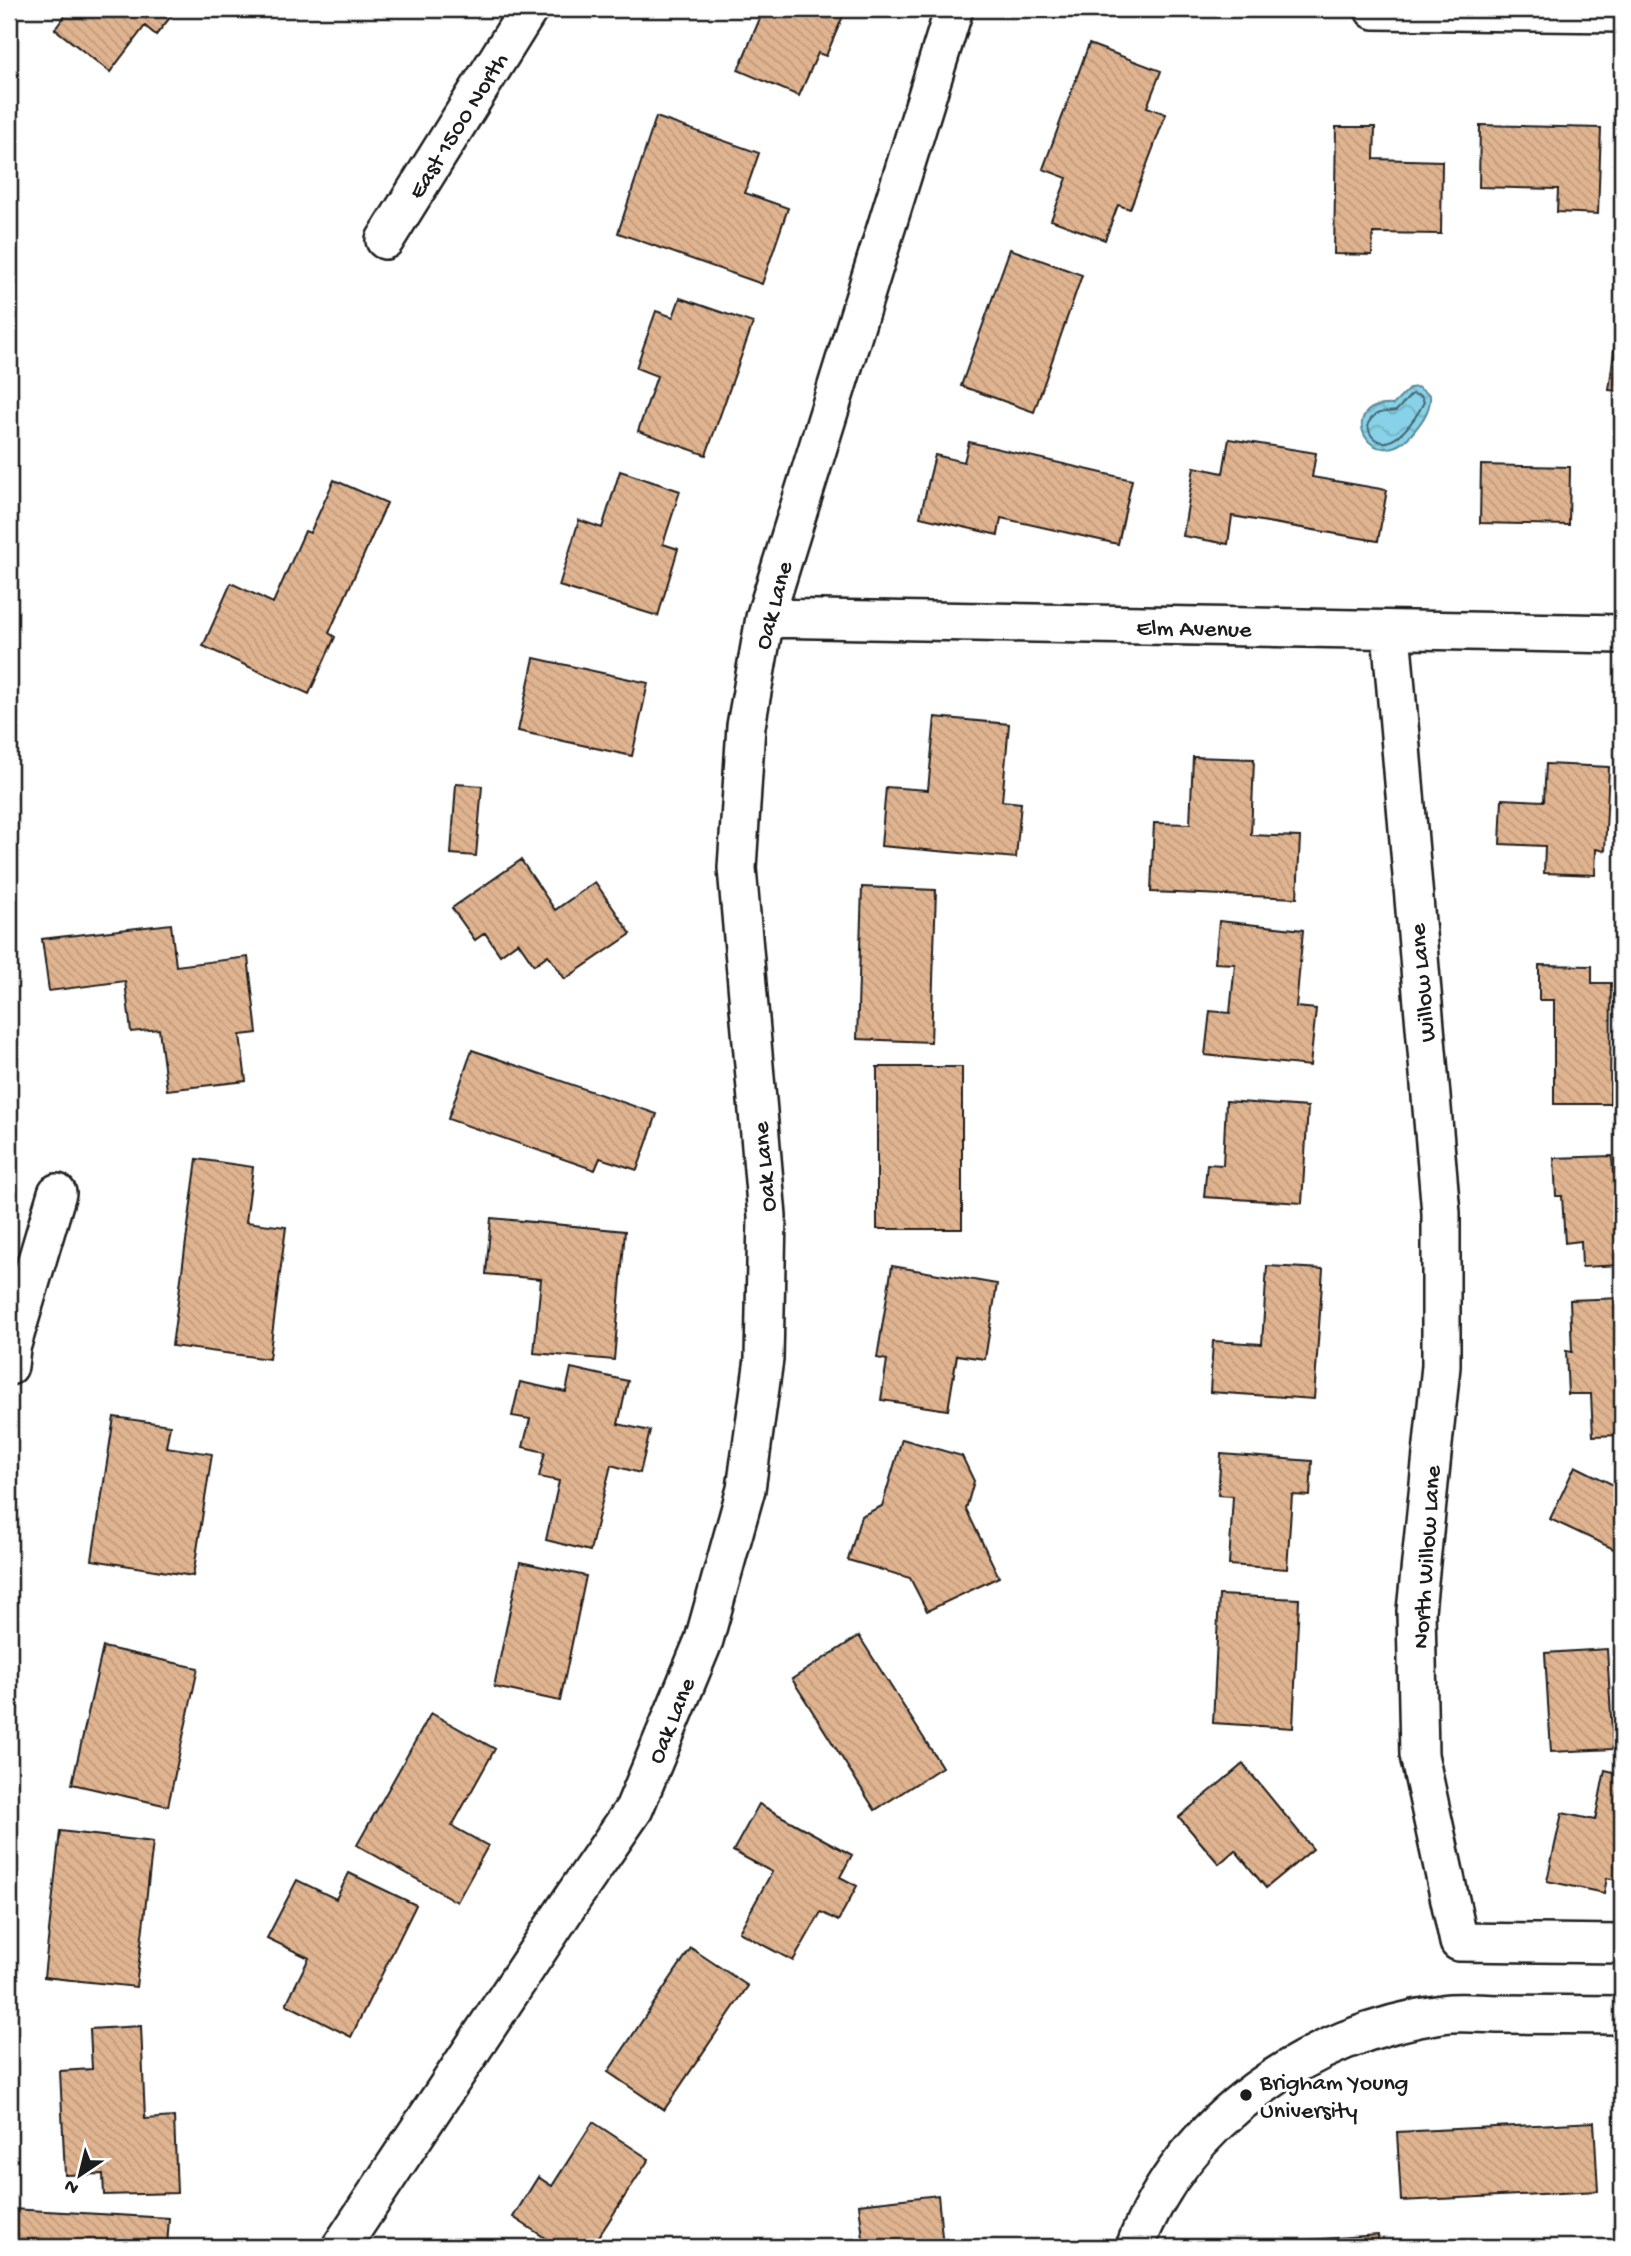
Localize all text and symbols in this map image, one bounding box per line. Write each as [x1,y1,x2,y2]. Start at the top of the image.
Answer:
street label: East 1500 North [403,48,517,205]
street label: Oak Lane [750,558,801,653]
street label: Elm Avenue [1136,615,1252,646]
street label: Willow Lane [1405,922,1444,1043]
street label: Oak Lane [748,1120,785,1213]
street label: North Willow Lane [1408,1464,1449,1650]
street label: Oak Lane [643,1674,704,1768]
place label: Brigham Young University [1259,2070,1408,2127]
marker: Brigham Young University [1238,2087,1254,2103]
north arrow [46,2140,116,2210]
text: N [61,2173,84,2199]

